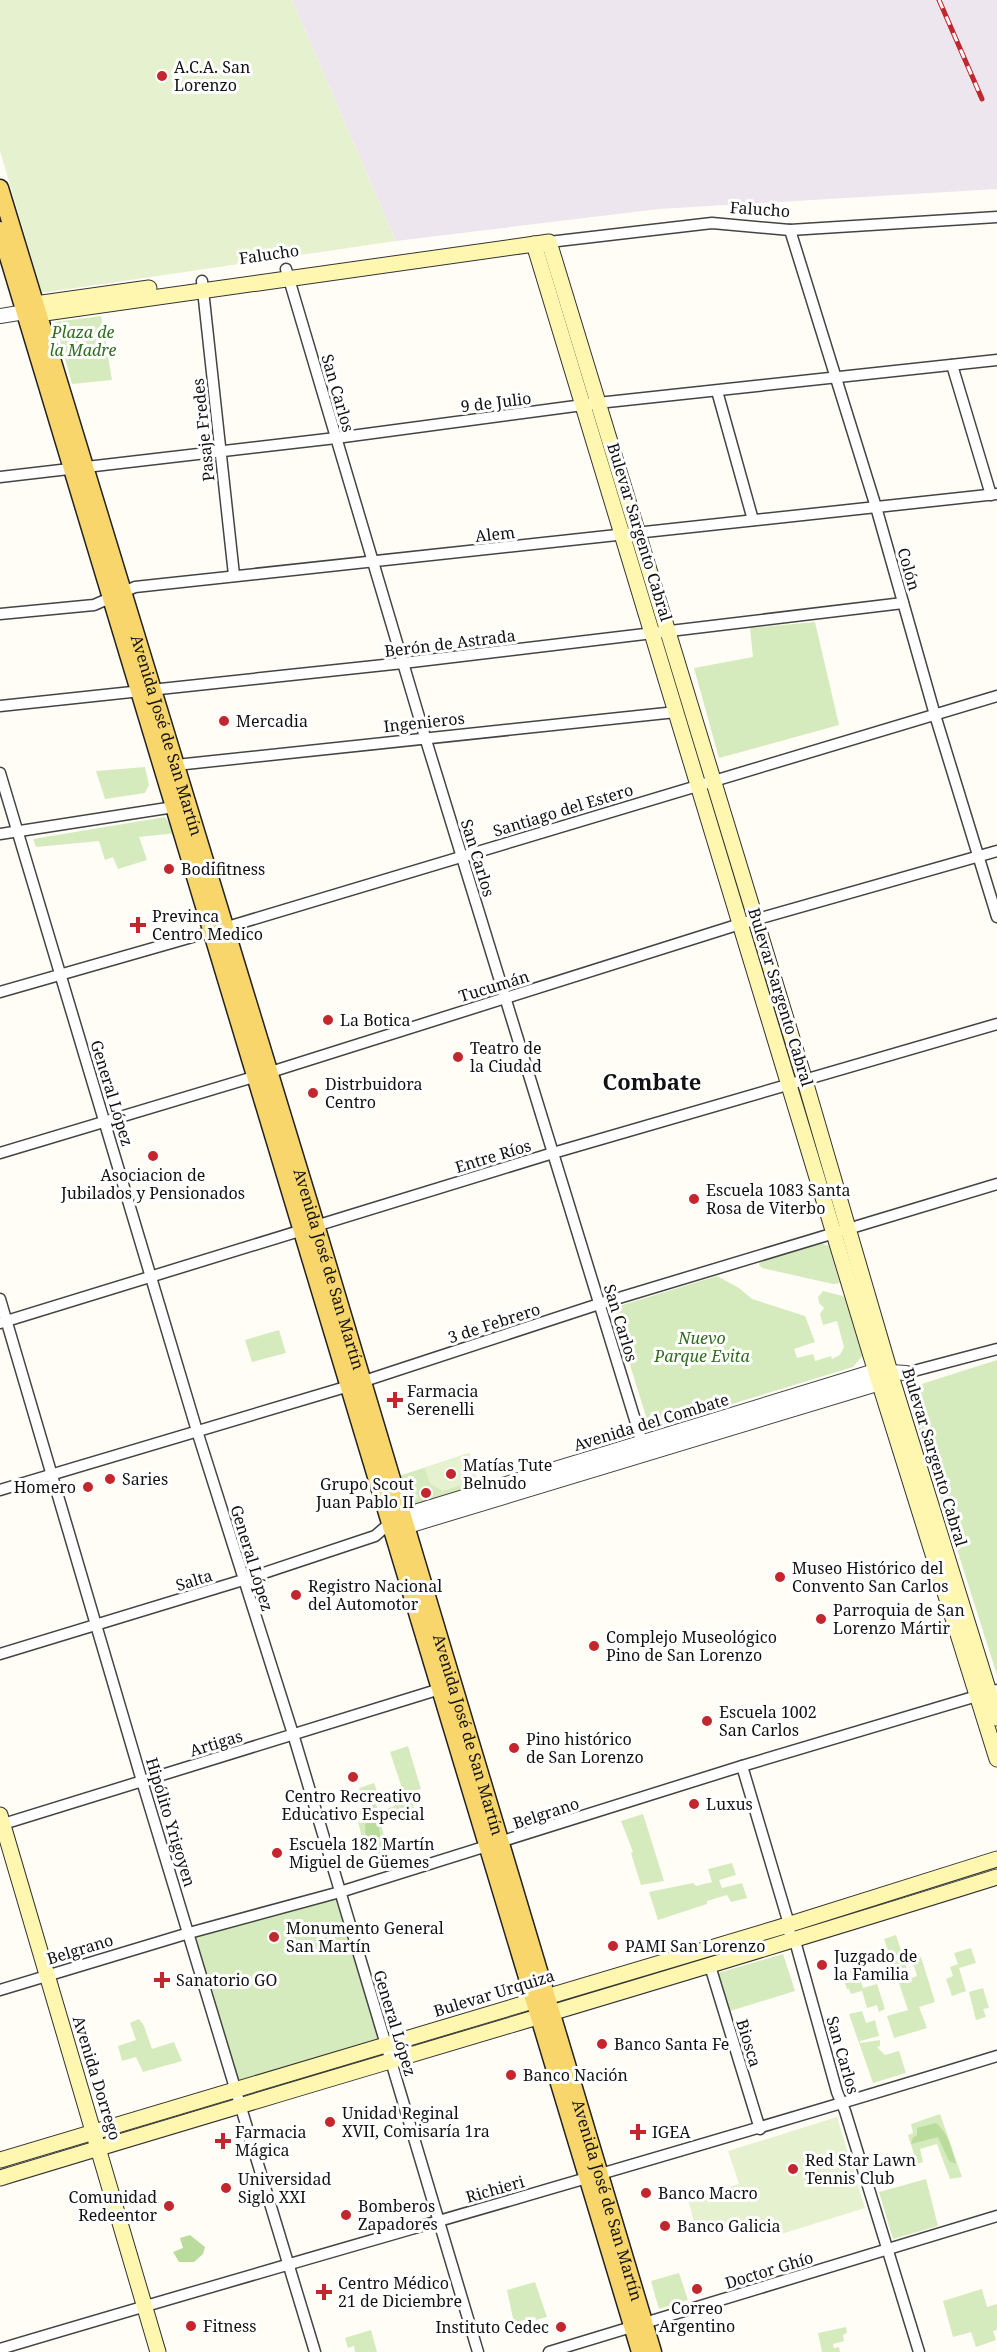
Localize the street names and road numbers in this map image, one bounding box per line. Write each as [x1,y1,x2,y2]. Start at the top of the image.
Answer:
street label: Falucho [729,196,791,222]
street label: Falucho [238,239,300,269]
street label: San Carlos [316,352,360,434]
street label: Pasaje Fredes [187,377,219,483]
street label: 9 de Julio [460,387,532,417]
street label: Bulevar Sargento Cabral [602,440,678,624]
street label: Alem [474,521,516,547]
street label: Colón [892,545,926,593]
street label: Berón de Astrada [383,624,517,662]
street label: Avenida José de San Martín [126,632,208,838]
street label: Ingenieros [382,707,466,737]
street label: Santiago del Estero [490,778,636,842]
street label: San Carlos [456,817,500,899]
street label: Bulevar Sargento Cabral [743,905,819,1089]
street label: Tucumán [456,965,532,1007]
street label: General López [85,1037,139,1149]
street label: Entre Ríos [452,1134,534,1178]
street label: Avenida José de San Martín [288,1166,370,1372]
street label: San Carlos [599,1282,643,1364]
street label: 3 de Febrero [445,1298,543,1348]
street label: Bulevar Sargento Cabral [897,1365,973,1549]
street label: Avenida del Combate [571,1388,731,1456]
street label: General López [225,1502,279,1614]
street label: Salta [173,1564,215,1596]
street label: Avenida José de San Martín [428,1631,509,1838]
street label: Artigas [187,1725,245,1761]
street label: Hipólito Yrigoyen [141,1755,201,1889]
street label: Belgrano [510,1792,582,1834]
street label: Belgrano [44,1928,116,1970]
street label: Bulevar Urquiza [431,1964,557,2022]
street label: General López [368,1967,422,2079]
street label: Avenida Dorrego [68,2013,126,2143]
street label: San Carlos [821,2014,865,2096]
street label: Biosca [731,2016,767,2070]
street label: Avenida José de San Martín [567,2097,648,2304]
street label: Richieri [463,2170,527,2208]
street label: Doctor Ghío [722,2246,816,2294]

